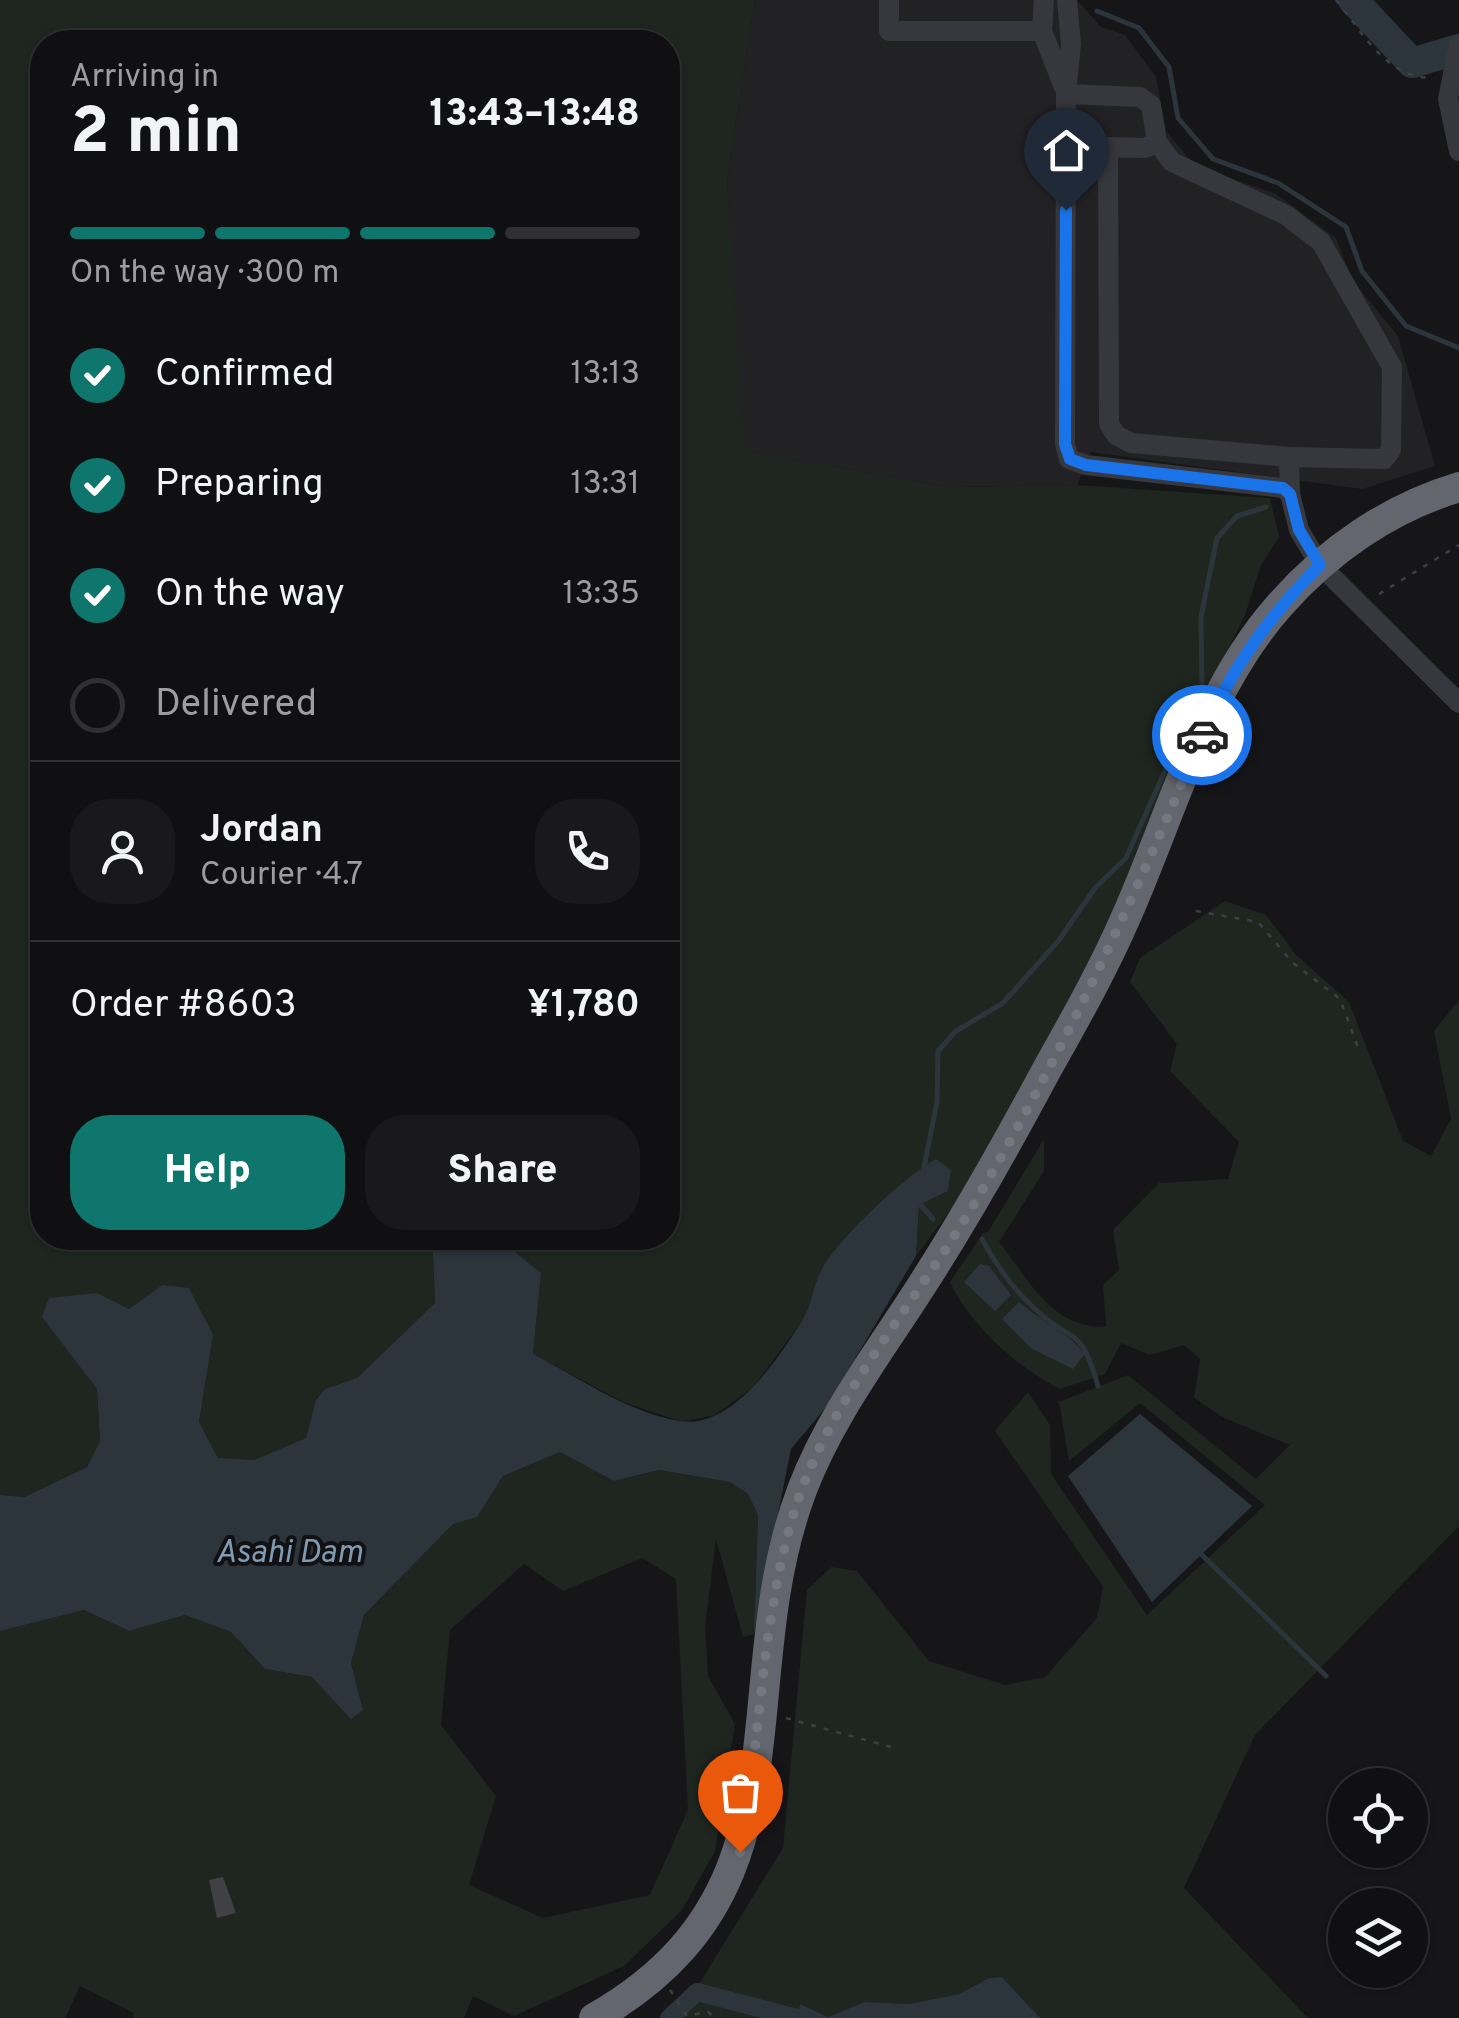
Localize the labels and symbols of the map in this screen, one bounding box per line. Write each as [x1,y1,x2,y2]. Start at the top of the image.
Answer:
pin [1024,108,1109,211]
courier [1152,685,1252,785]
water label: Asahi Dam [215,1534,363,1574]
pin [698,1750,783,1853]

